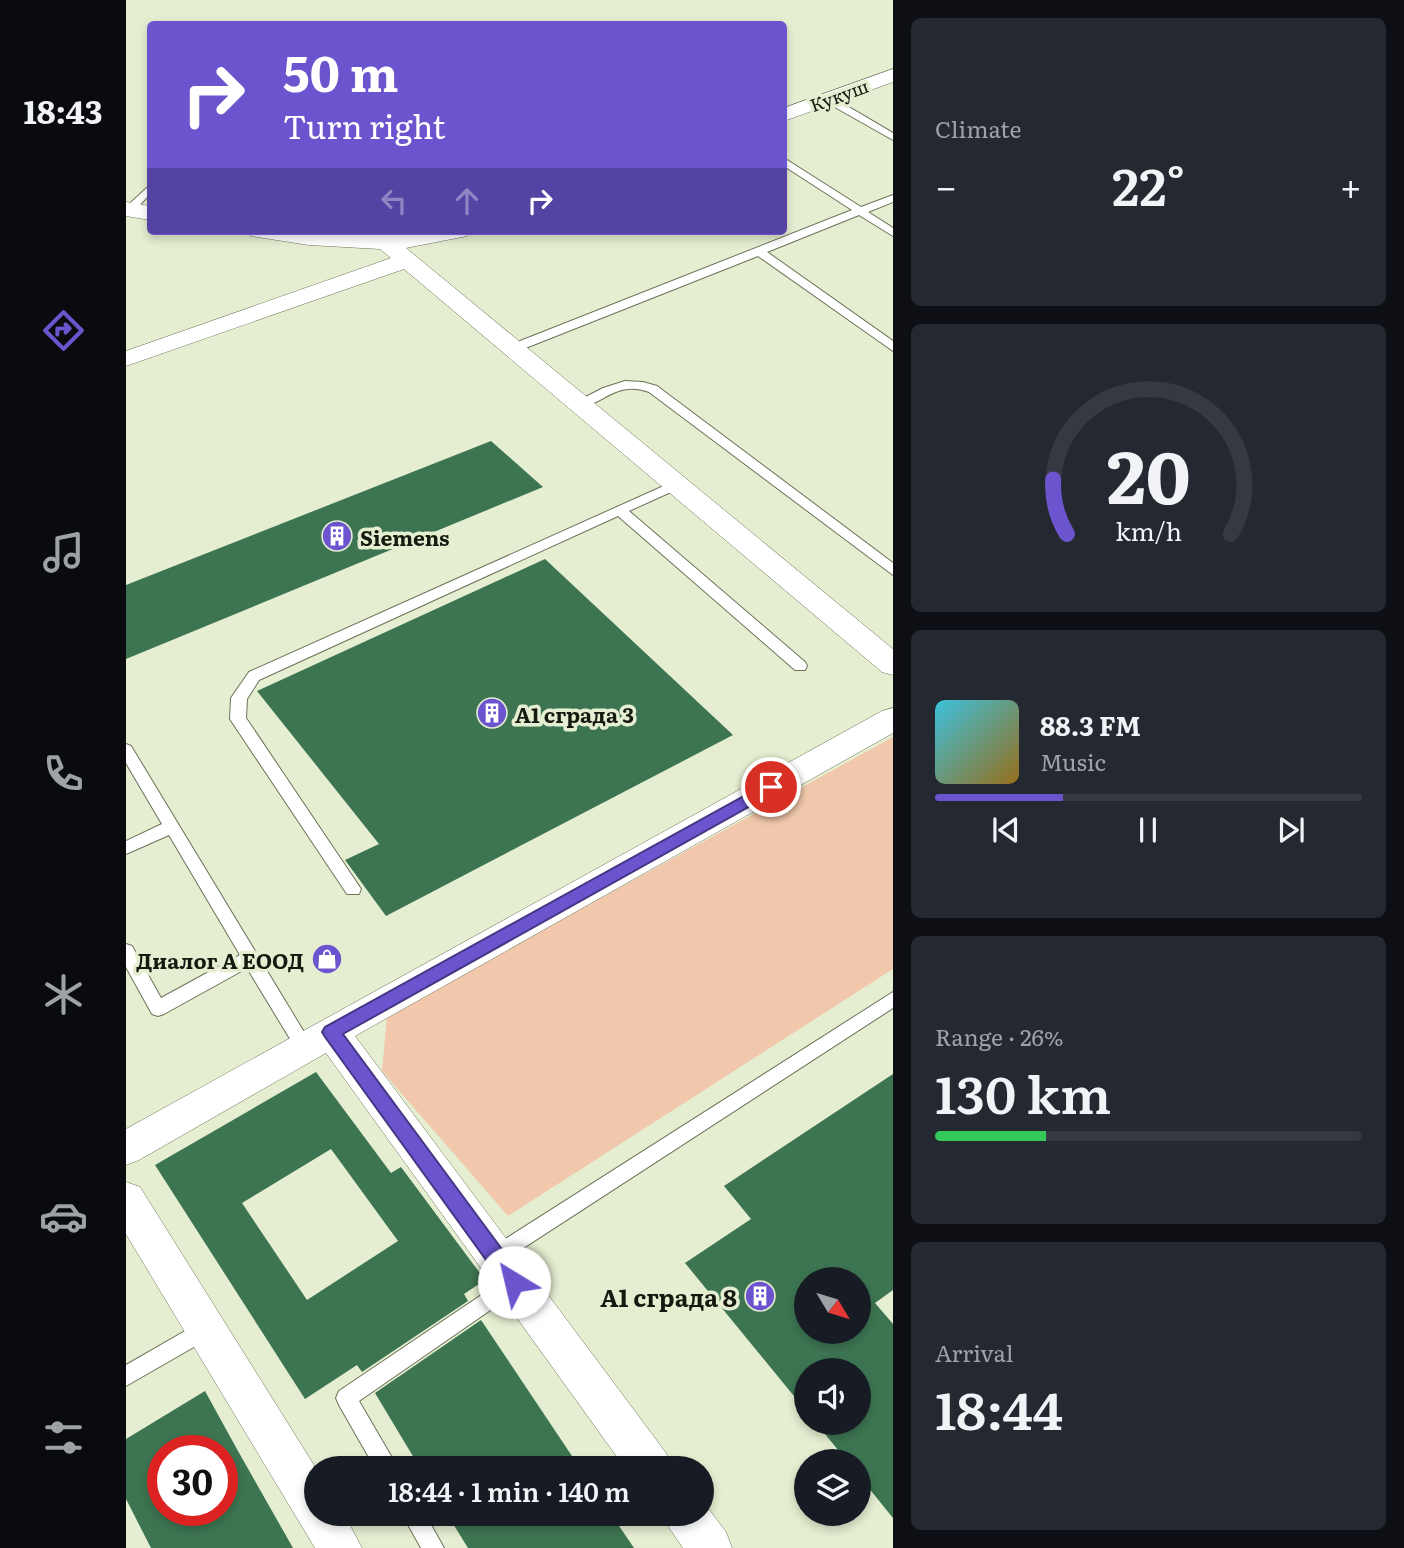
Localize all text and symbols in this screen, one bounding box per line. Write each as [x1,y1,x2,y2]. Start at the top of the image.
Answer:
text: 50 m [283,34,399,107]
icon: right [168,49,259,140]
street label: Кукуш [806,72,872,118]
text: 18:43 [23,86,103,134]
text: Turn right [283,101,445,149]
text: Climate [935,111,1021,145]
text: 22° [1112,145,1185,222]
text: − [935,156,957,213]
text: + [1340,156,1362,213]
icon: left [375,182,413,220]
icon: ahead [448,182,486,220]
icon: right [521,182,559,220]
icon: directions [39,306,88,355]
text: 20 [1107,418,1190,526]
text: km/h [1115,512,1182,549]
building icon: Siemens [320,519,354,553]
place label: Siemens [360,521,450,552]
icon: music [39,528,88,577]
building icon: А1 сграда 3 [475,696,509,730]
place label: А1 сграда 3 [515,698,634,729]
text: 88.3 FM [1040,705,1141,744]
text: Music [1040,744,1106,778]
icon: phone [39,749,88,798]
pin [741,757,801,817]
icon: arrive [752,768,790,806]
icon: previous [987,811,1025,849]
icon: pause [1129,811,1167,849]
icon: next [1272,811,1310,849]
shop icon: Диалог А ЕООД [310,942,344,976]
place label: Диалог А ЕООД [136,944,304,975]
icon: climate [39,970,88,1019]
text: Range · 26% [935,1019,1063,1053]
text: 130 km [935,1053,1111,1130]
icon: car [39,1192,88,1241]
position arrow [477,1245,551,1319]
north arrow [794,1267,872,1344]
map controls [794,1267,871,1526]
place label: А1 сграда 8 [600,1279,737,1314]
building icon: А1 сграда 8 [743,1279,777,1313]
text: Arrival [935,1335,1014,1369]
button: sound [794,1358,871,1435]
text: 18:44 [935,1369,1063,1446]
icon: filters [39,1413,88,1462]
speed limit sign: 30 [147,1435,238,1526]
button: layers [794,1449,871,1526]
text: 18:44 · 1 min · 140 m [388,1471,630,1510]

